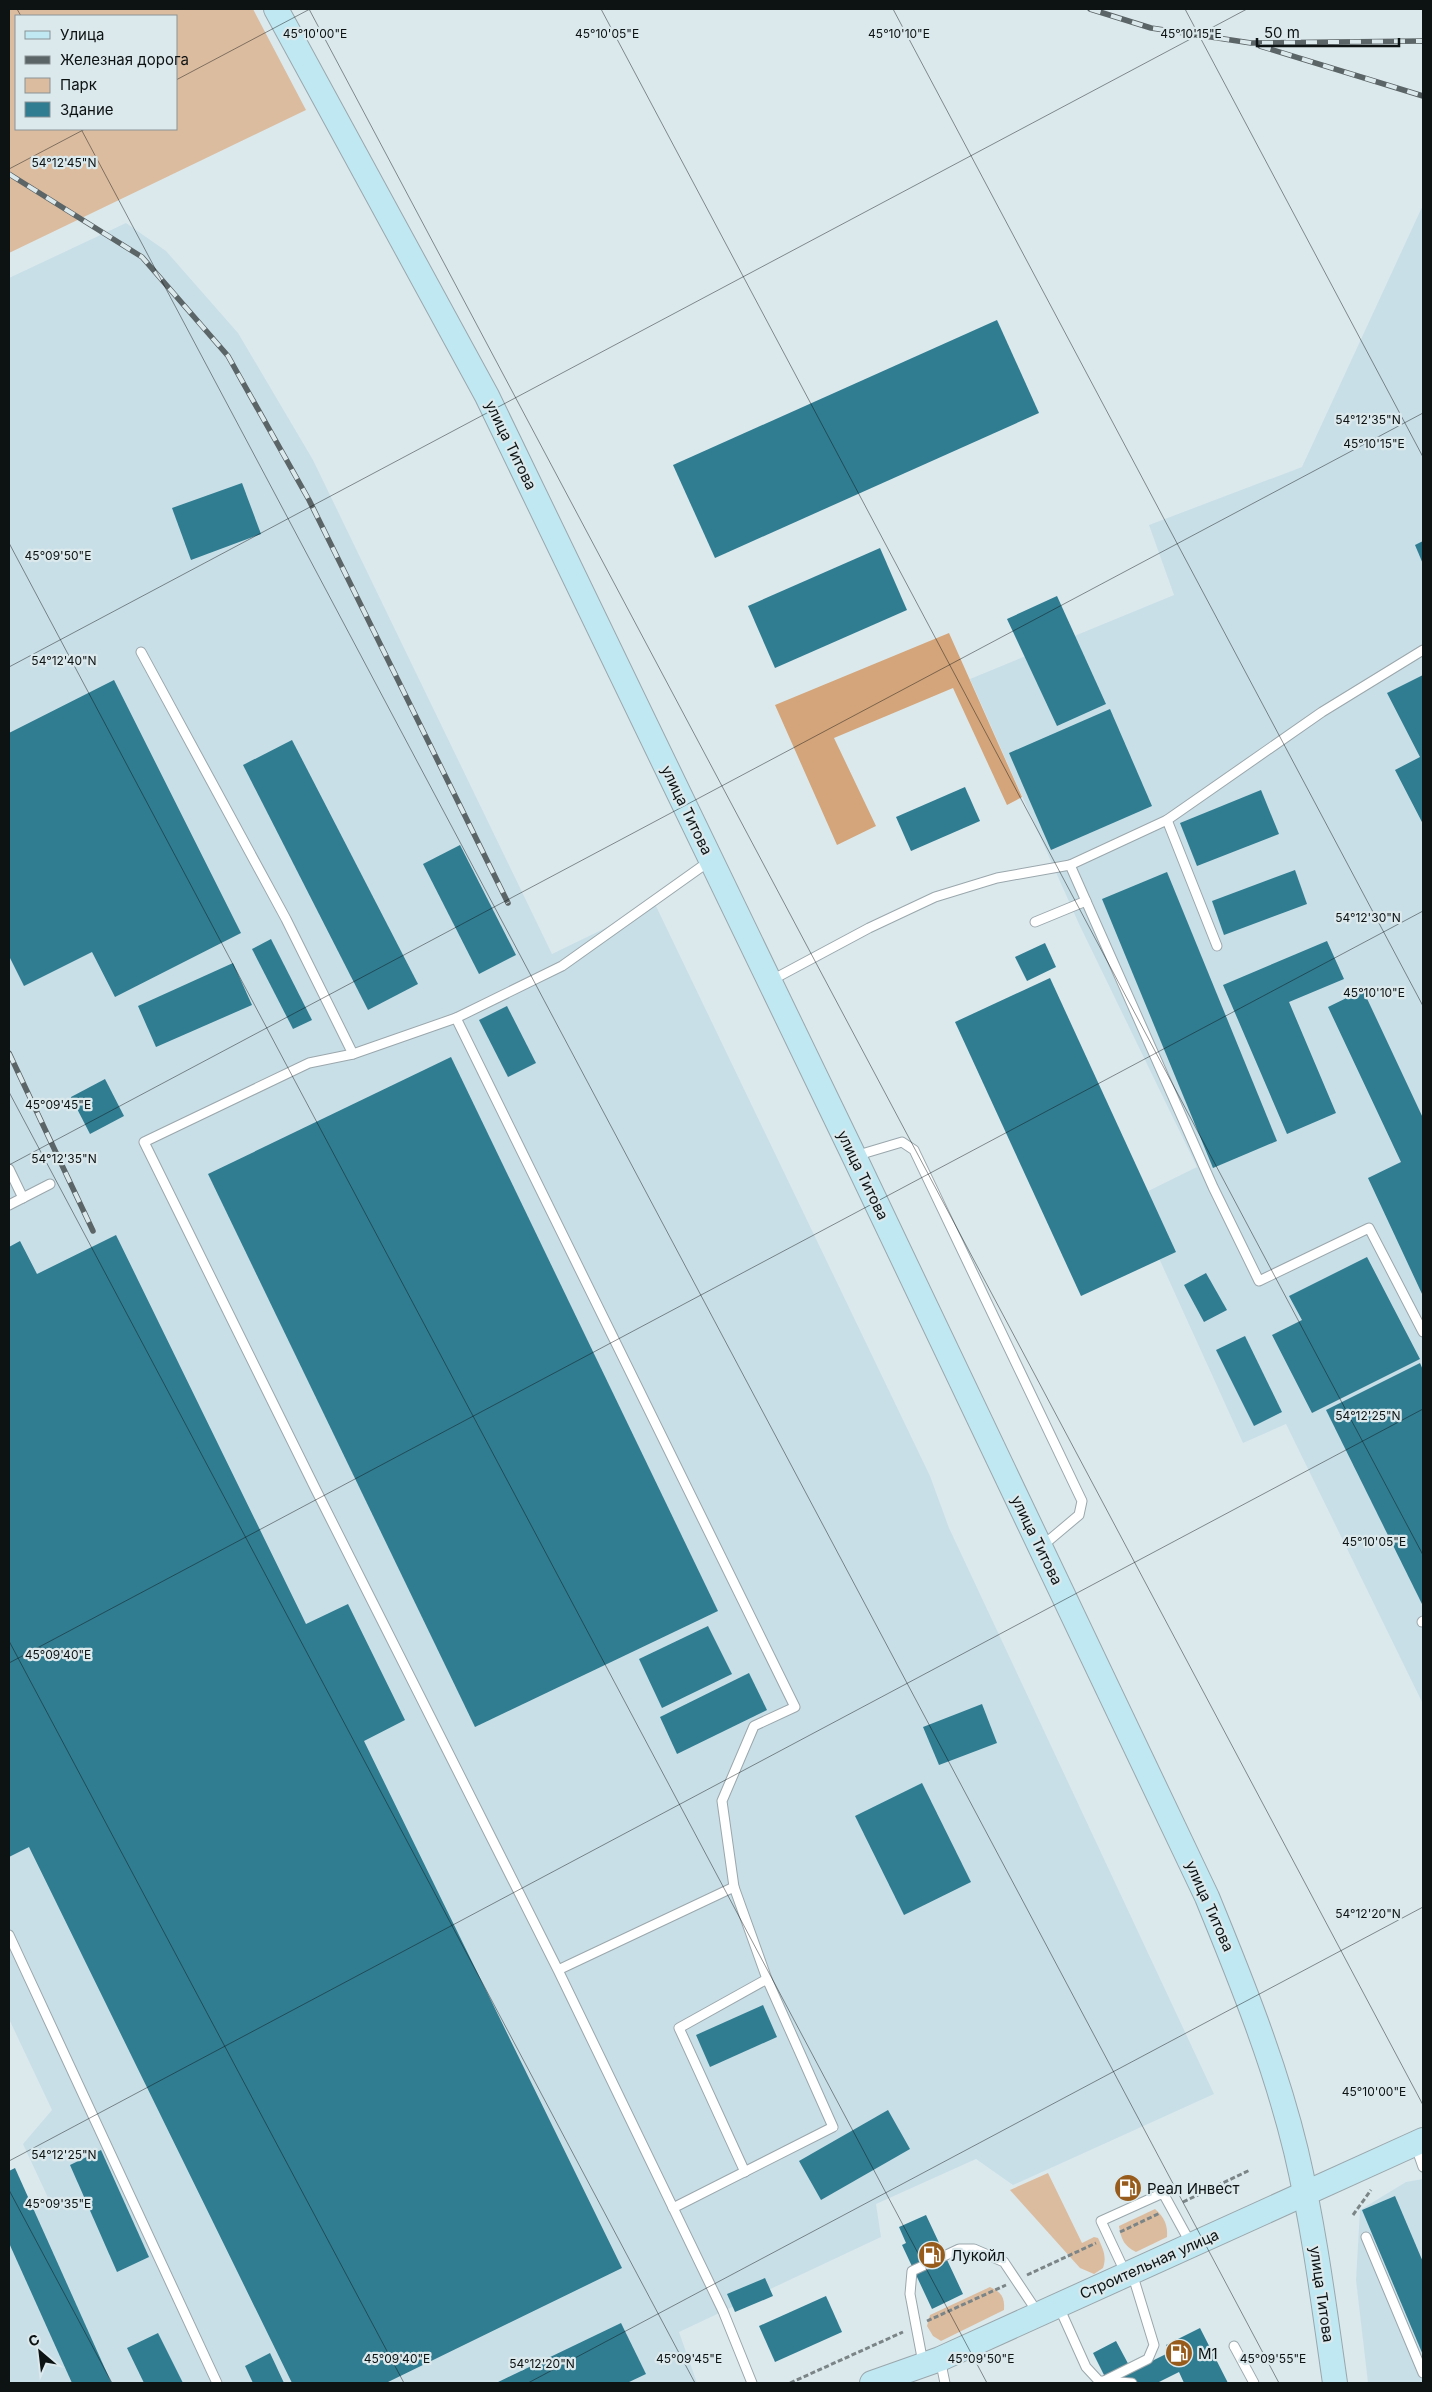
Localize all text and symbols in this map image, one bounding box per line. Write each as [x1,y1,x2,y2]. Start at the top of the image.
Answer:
legend [15,15,178,130]
scale bar [1257,15,1400,47]
text: 50 m [1264,23,1300,42]
text: Улица [60,25,104,44]
text: 45°10'00"E [283,26,347,41]
text: 45°10'05"E [575,26,639,41]
text: 45°10'10"E [868,26,930,41]
text: 45°10'15"E [1160,26,1222,41]
text: Железная дорога [60,50,189,69]
text: Парк [60,75,97,94]
text: Здание [60,100,114,119]
text: 54°12'45"N [31,155,97,170]
street label: улица Титова [481,397,541,493]
text: 54°12'35"N [1335,412,1401,427]
text: 45°10'15"E [1343,436,1405,451]
text: 45°09'50"E [25,548,91,563]
text: 54°12'40"N [31,653,97,668]
street label: улица Титова [657,762,717,858]
text: 54°12'30"N [1335,910,1401,925]
text: 45°10'10"E [1343,985,1405,1000]
text: 45°09'45"E [25,1097,91,1112]
street label: улица Титова [833,1127,893,1223]
text: 54°12'35"N [31,1151,97,1166]
text: 54°12'25"N [1335,1408,1401,1423]
street label: улица Титова [1007,1492,1067,1588]
text: 45°10'05"E [1342,1534,1406,1549]
text: 45°09'40"E [25,1647,91,1662]
street label: улица Титова [1182,1858,1238,1954]
text: 54°12'20"N [1335,1906,1401,1921]
text: 45°10'00"E [1342,2084,1406,2099]
text: 54°12'25"N [31,2147,97,2162]
fuel station icon: Реал Инвест [1113,2173,1143,2203]
place label: Реал Инвест [1147,2179,1240,2198]
text: 45°09'35"E [25,2196,91,2211]
street label: Строительная улица [1077,2225,1221,2303]
fuel station icon: Лукойл [917,2240,947,2270]
street label: улица Титова [1306,2245,1338,2343]
place label: Лукойл [951,2246,1005,2265]
north arrow [15,2327,65,2377]
text: С [25,2330,42,2350]
fuel station icon: М1 [1164,2338,1194,2368]
place label: М1 [1198,2344,1218,2363]
text: 45°09'40"E [364,2351,430,2366]
text: 45°09'45"E [656,2351,722,2366]
text: 45°09'50"E [948,2351,1014,2366]
text: 45°09'55"E [1240,2351,1306,2366]
text: 54°12'20"N [509,2356,575,2371]

